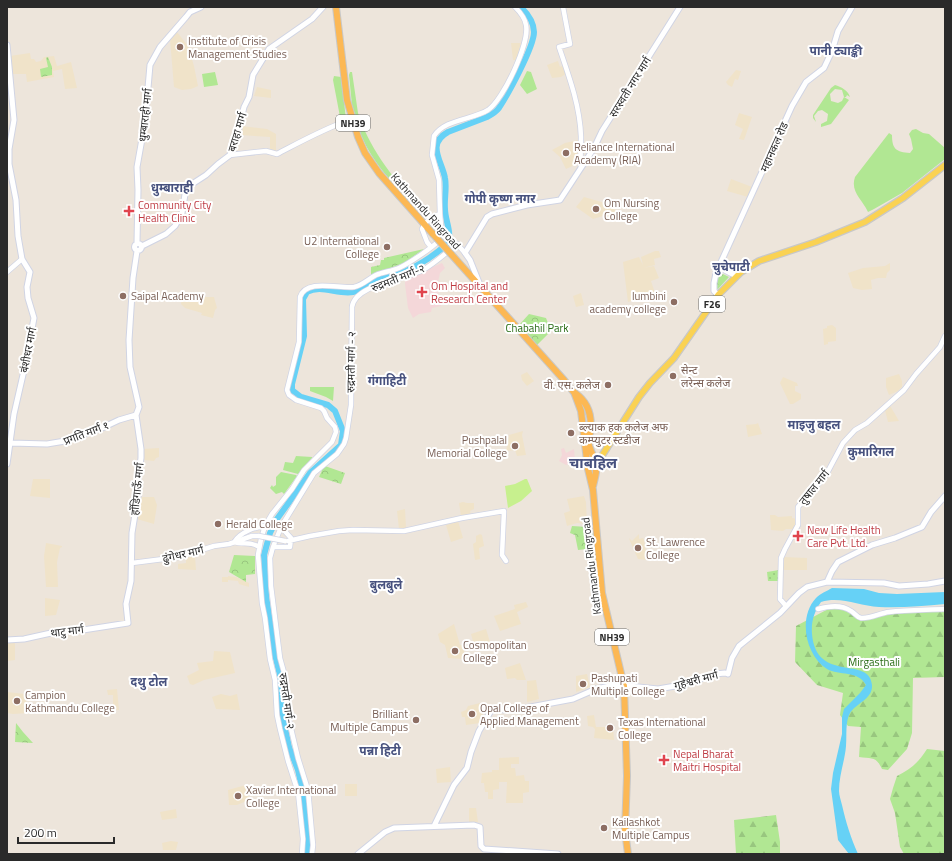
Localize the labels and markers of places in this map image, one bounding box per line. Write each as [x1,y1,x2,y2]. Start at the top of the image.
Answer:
place label: Institute of Crisis Management Studies [188,33,287,62]
marker: Institute of Crisis Management Studies [175,42,185,52]
place label: Reliance International Academy (RIA) [574,139,675,168]
marker: Reliance International Academy (RIA) [561,148,571,158]
place label: Om Nursing College [604,195,659,224]
place label: Community City Health Clinic [138,197,212,226]
marker: Om Nursing College [591,204,601,214]
marker: Community City Health Clinic [123,205,135,217]
place label: U2 International College [304,233,379,262]
marker: U2 International College [382,242,392,252]
place label: Om Hospital and Research Center [431,278,508,307]
marker: Om Hospital and Research Center [416,286,428,298]
place label: Saipal Academy [131,288,204,304]
place label: lumbini academy college [590,288,666,317]
marker: Saipal Academy [118,291,128,301]
marker: lumbini academy college [669,297,679,307]
place label: सेन्ट लरेन्स कलेज [681,362,731,391]
marker: सेन्ट लरेन्स कलेज [668,371,678,381]
place label: वी. एस. कलेज [544,377,601,393]
marker: वी. एस. कलेज [603,380,613,390]
place label: ब्ल्याक हक कलेज अफ कम्प्युटर स्टडीज [579,419,669,448]
marker: ब्ल्याक हक कलेज अफ कम्प्युटर स्टडीज [566,428,576,438]
place label: Pushpalal Memorial College [427,432,507,461]
marker: Pushpalal Memorial College [510,441,520,451]
place label: Herald College [226,516,293,532]
marker: Herald College [213,519,223,529]
place label: New Life Health Care Pvt. Ltd. [807,522,881,551]
marker: New Life Health Care Pvt. Ltd. [792,530,804,542]
place label: St. Lawrence College [646,534,706,563]
marker: St. Lawrence College [633,543,643,553]
place label: Cosmopolitan College [463,637,527,666]
marker: Cosmopolitan College [450,646,460,656]
place label: Pashupati Multiple College [591,670,665,699]
marker: Pashupati Multiple College [578,679,588,689]
place label: Campion Kathmandu College [25,687,115,716]
marker: Campion Kathmandu College [12,696,22,706]
place label: Opal College of Applied Management [480,700,579,729]
place label: Brilliant Multiple Campus [330,706,408,735]
marker: Opal College of Applied Management [467,709,477,719]
place label: Texas International College [618,714,706,743]
marker: Brilliant Multiple Campus [411,715,421,725]
marker: Texas International College [605,723,615,733]
place label: Nepal Bharat Maitri Hospital [673,746,741,775]
marker: Nepal Bharat Maitri Hospital [658,754,670,766]
place label: Xavier International College [246,782,336,811]
marker: Xavier International College [233,791,243,801]
place label: Kailashkot Multiple Campus [612,814,690,843]
marker: Kailashkot Multiple Campus [599,823,609,833]

